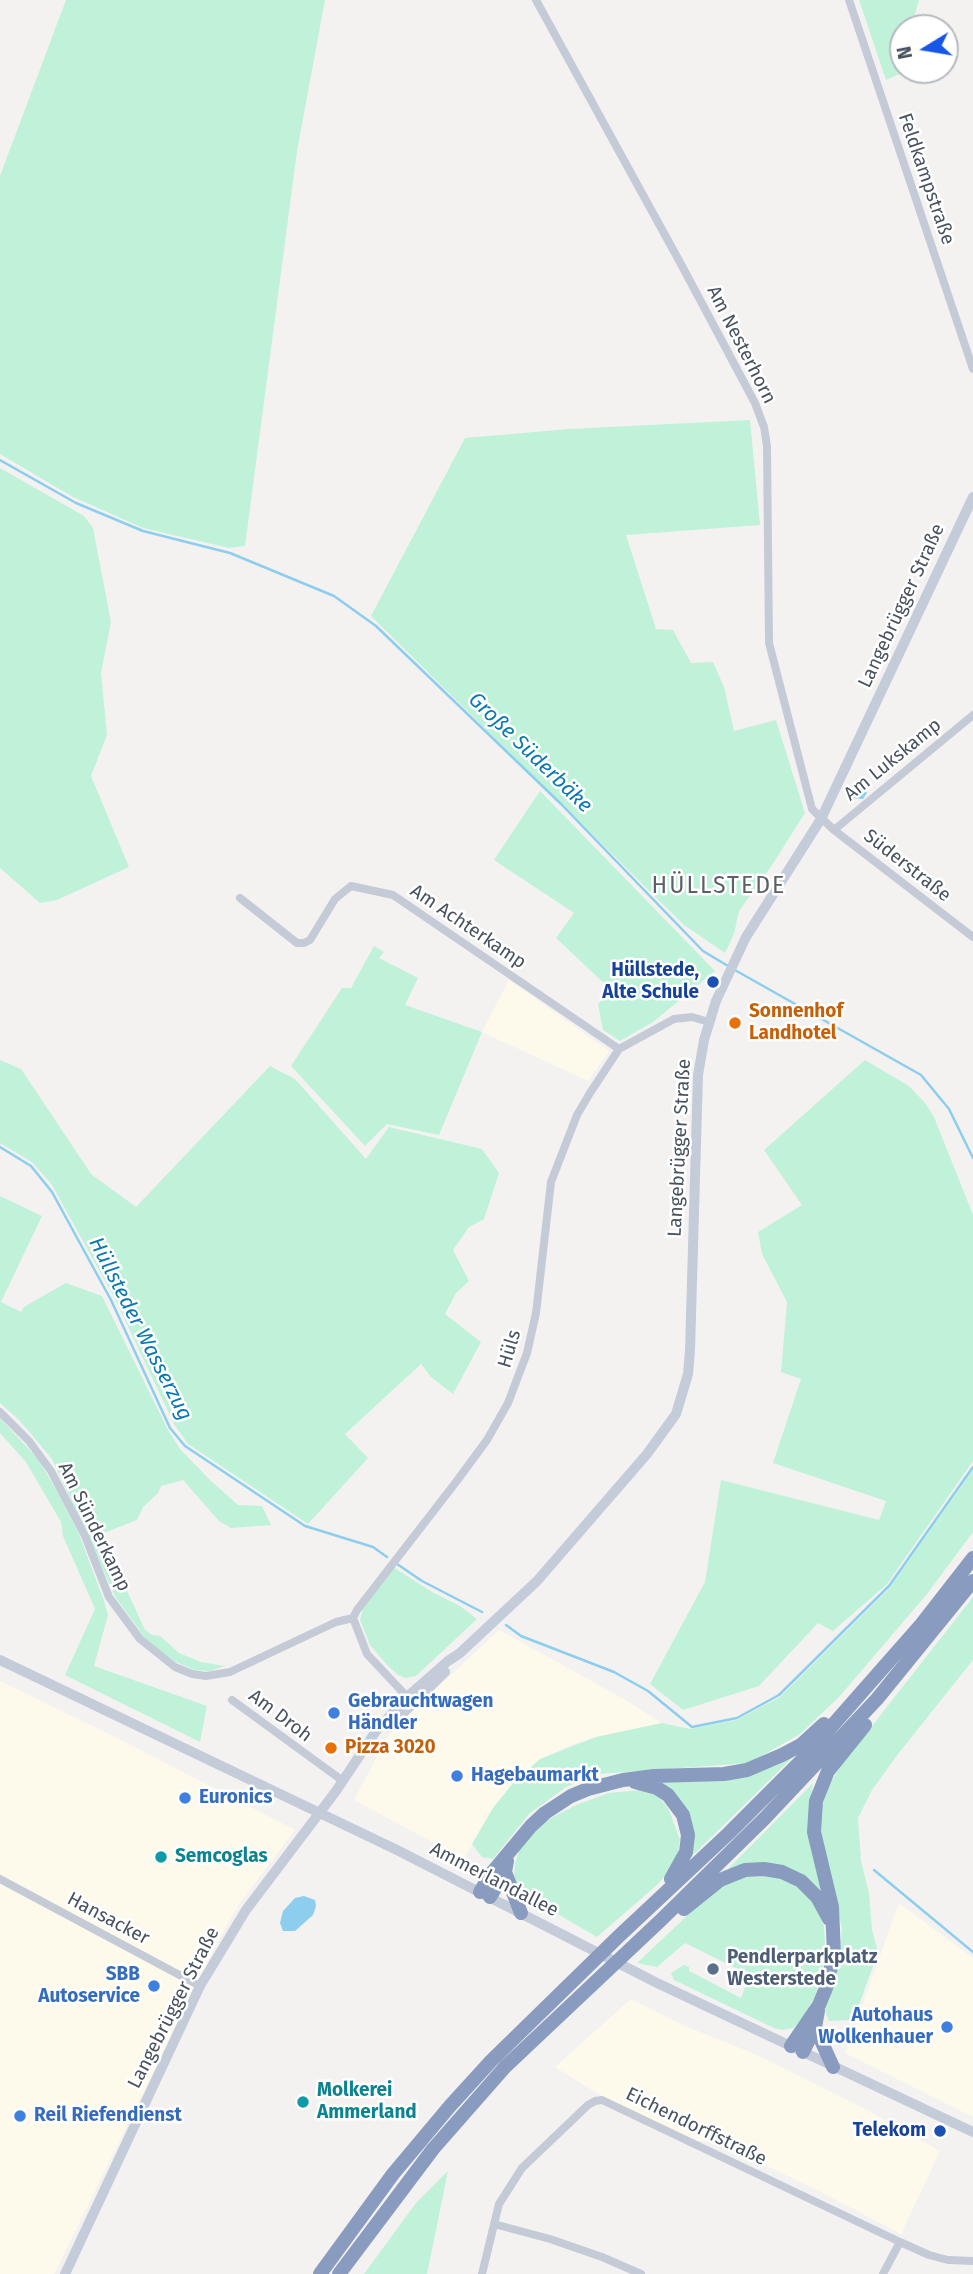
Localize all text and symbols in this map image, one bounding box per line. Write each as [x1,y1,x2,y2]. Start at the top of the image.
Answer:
north arrow [889,14,959,84]
text: N [892,44,917,61]
street label: Feldkampstraße [893,110,959,248]
street label: Am Nesterhorn [701,282,781,408]
street label: Langebrügger Straße [854,520,950,692]
water label: Große Süderbäke [463,688,597,818]
street label: Am Lukskamp [840,714,946,806]
street label: Süderstraße [859,825,955,907]
district label: HÜLLSTEDE [653,873,785,901]
street label: Am Achterkamp [406,880,530,974]
place label: Hüllstede, Alte Schule [602,960,699,1004]
marker: Hüllstede, Alte Schule [705,974,721,990]
place label: Sonnenhof Landhotel [749,1001,843,1045]
marker: Sonnenhof Landhotel [727,1015,743,1031]
street label: Langebrügger Straße [664,1058,696,1238]
water label: Hüllsteder Wasserzug [83,1233,197,1425]
street label: Hüls [494,1327,526,1371]
street label: Am Sünderkamp [53,1459,135,1595]
street label: Am Droh [244,1685,316,1747]
place label: Gebrauchtwagen Händler [348,1691,493,1735]
marker: Gebrauchtwagen Händler [326,1705,342,1721]
place label: Pizza 3020 [345,1737,436,1759]
marker: Pizza 3020 [323,1740,339,1756]
place label: Hagebaumarkt [471,1765,599,1787]
marker: Hagebaumarkt [449,1768,465,1784]
place label: Euronics [199,1787,272,1809]
marker: Euronics [177,1790,193,1806]
street label: Ammerlandallee [426,1838,562,1922]
place label: Semcoglas [175,1846,268,1868]
marker: Semcoglas [153,1849,169,1865]
street label: Hansacker [63,1888,153,1950]
street label: Langebrügger Straße [123,1923,225,2093]
place label: Pendlerparkplatz Westerstede [727,1947,877,1991]
marker: Pendlerparkplatz Westerstede [705,1961,721,1977]
place label: SBB Autoservice [38,1964,140,2008]
marker: SBB Autoservice [146,1978,162,1994]
place label: Autohaus Wolkenhauer [818,2005,933,2049]
marker: Autohaus Wolkenhauer [939,2019,955,2035]
place label: Molkerei Ammerland [317,2080,417,2124]
street label: Eichendorffstraße [622,2083,770,2171]
marker: Molkerei Ammerland [295,2094,311,2110]
place label: Reil Riefendienst [34,2105,182,2127]
marker: Reil Riefendienst [12,2108,28,2124]
place label: Telekom [853,2120,926,2142]
marker: Telekom [932,2123,948,2139]

